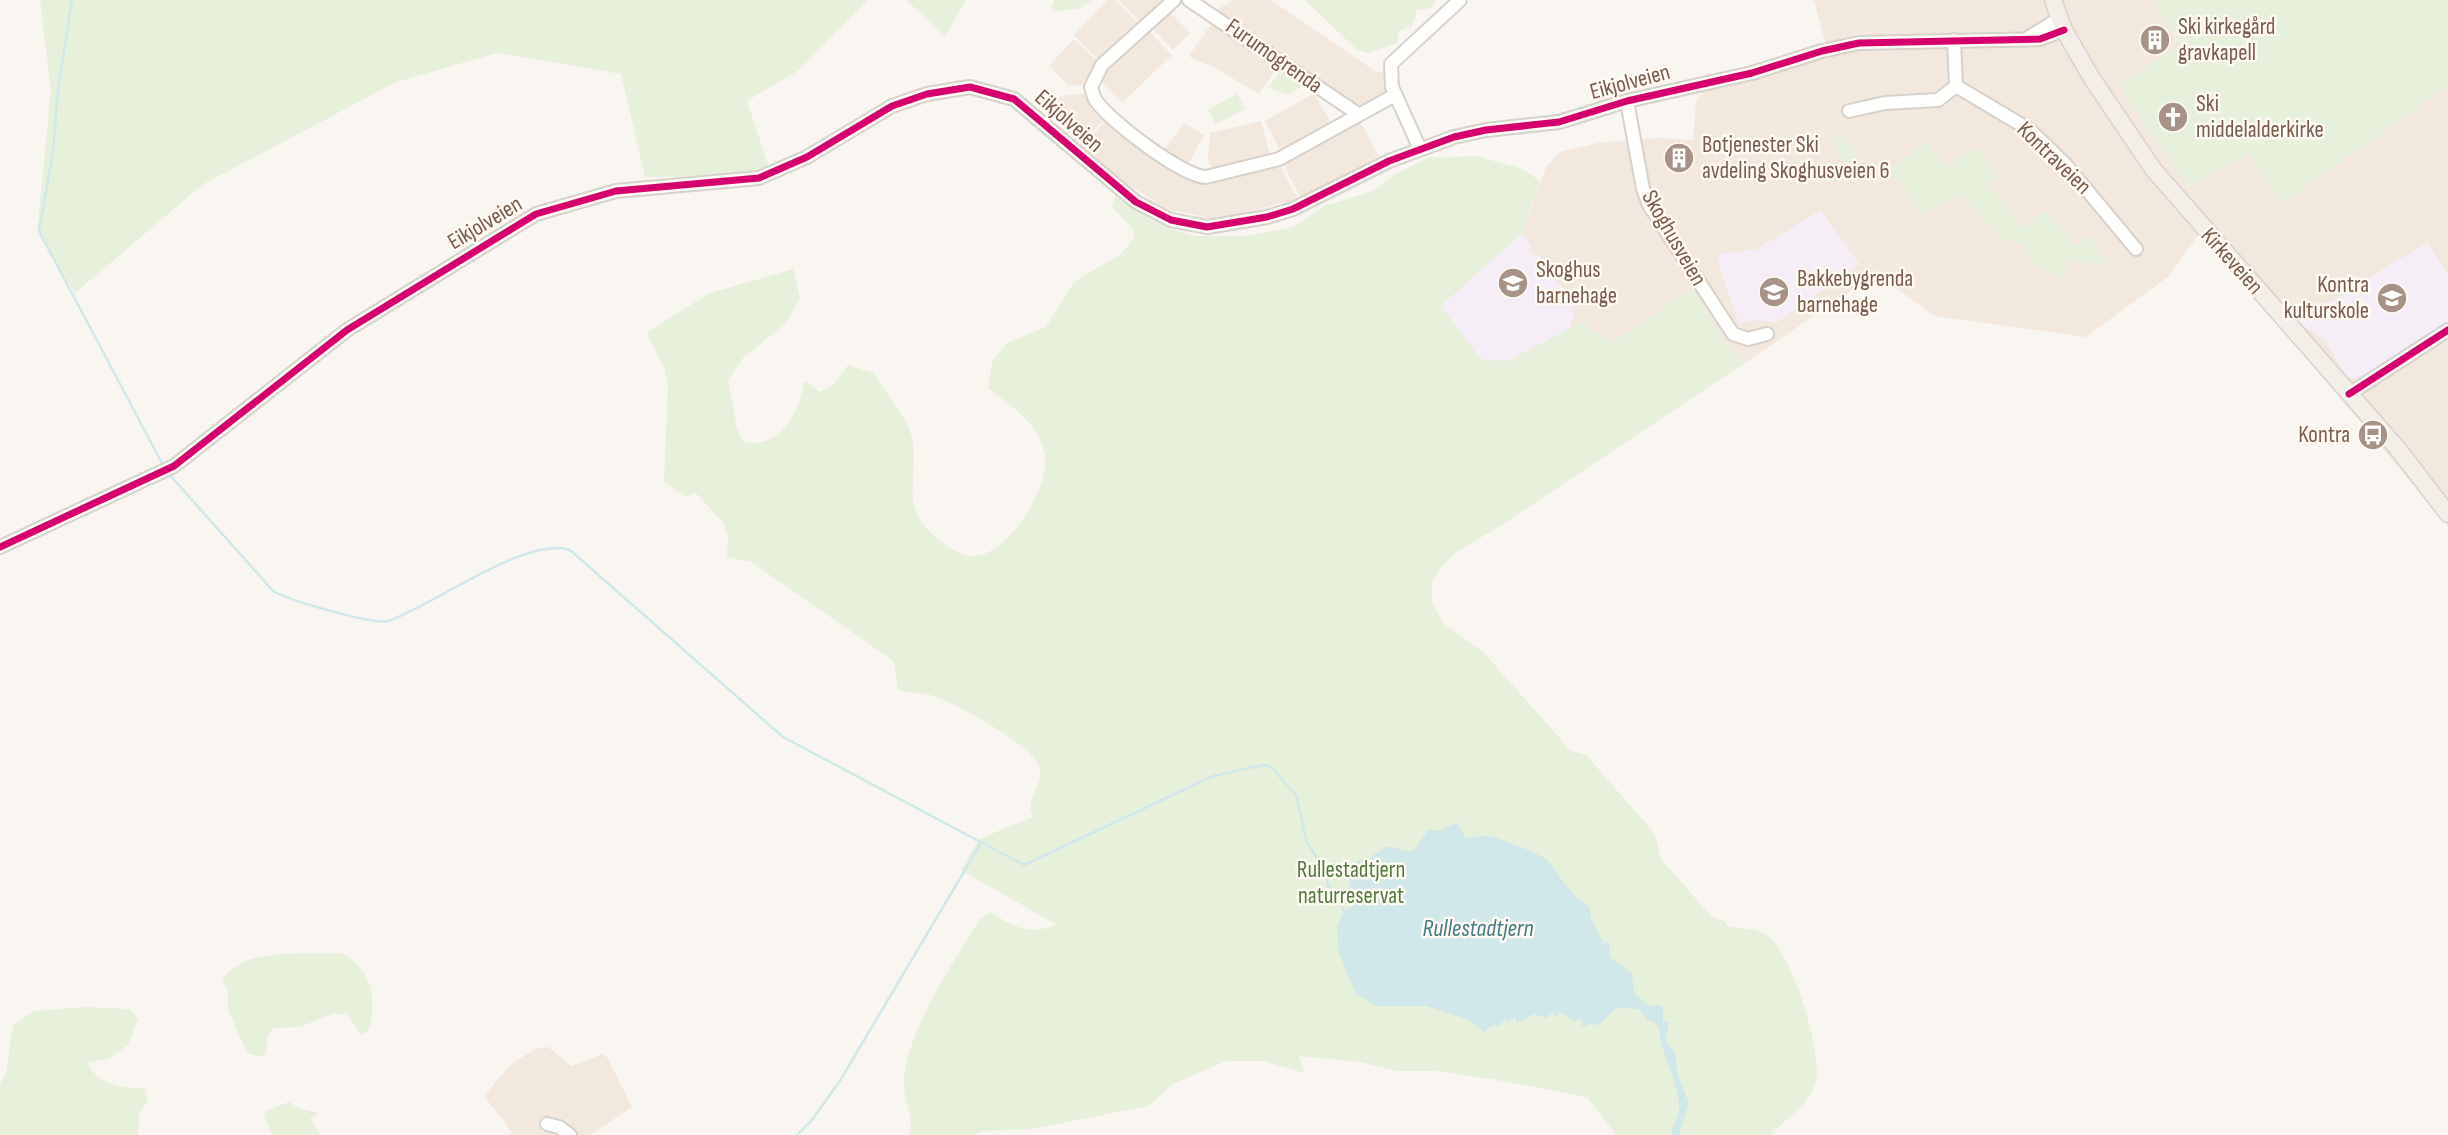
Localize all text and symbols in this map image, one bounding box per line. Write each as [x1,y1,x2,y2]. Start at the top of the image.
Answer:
street label: Furumogrenda [1220,12,1328,100]
place label: Ski kirkegård gravkapell [2178,13,2275,67]
building icon: Ski kirkegård gravkapell [2138,23,2172,57]
street label: Eikjolveien [1587,58,1673,106]
street label: Eikjolveien [1029,84,1109,158]
place label: Ski middelalderkirke [2196,90,2324,144]
church icon: Ski middelalderkirke [2156,100,2190,134]
street label: Kontraveien [2011,116,2097,200]
place label: Botjenester Ski avdeling Skoghusveien 6 [1702,131,1890,185]
building icon: Botjenester Ski avdeling Skoghusveien 6 [1662,141,1696,175]
street label: Skoghusveien [1635,185,1713,291]
street label: Eikjolveien [443,190,527,256]
street label: Kirkeveien [2195,222,2269,300]
place label: Skoghus barnehage [1536,256,1617,310]
place label: Bakkebygrenda barnehage [1797,265,1913,319]
school or university icon: Skoghus barnehage [1496,266,1530,300]
place label: Kontra kulturskole [2284,271,2369,325]
school or university icon: Bakkebygrenda barnehage [1757,275,1791,309]
school or university icon: Kontra kulturskole [2375,281,2409,315]
bus stop icon: Kontra [2356,418,2390,452]
place label: Kontra [2298,421,2350,449]
park label: Rullestadtjern naturreservat [1297,856,1405,910]
water label: Rullestadtjern [1422,914,1534,943]

